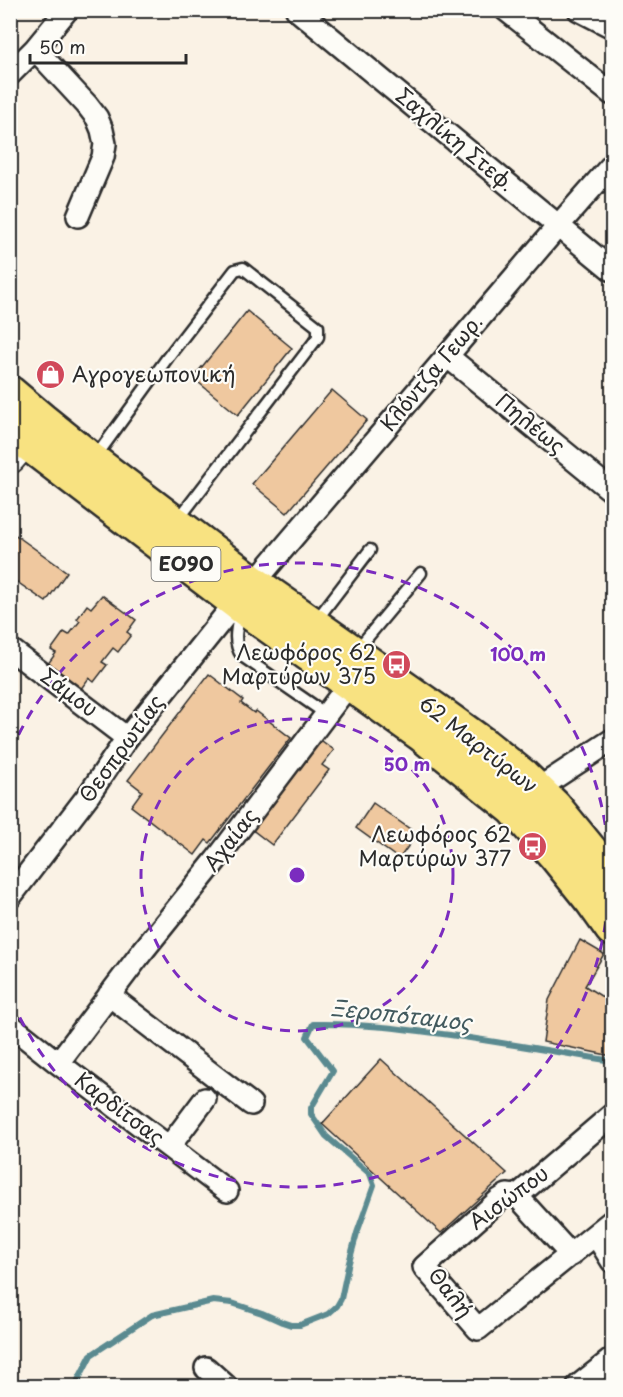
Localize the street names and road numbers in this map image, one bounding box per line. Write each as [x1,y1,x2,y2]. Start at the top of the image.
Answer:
street label: Σαχλίκη Στεφ. [390,79,523,198]
street label: Κλόντζα Γεωρ. [372,306,489,437]
street label: Πηλέως [490,384,573,461]
road number: ΕΟ90 [152,547,220,581]
street label: Σάμου [35,659,106,724]
street label: Θεσπρωτίας [70,687,171,809]
street label: 62 Μαρτύρων [413,687,546,800]
street label: Αχαίας [194,800,264,877]
street label: Καρδίτσας [68,1063,172,1152]
street label: Αισώπου [461,1156,554,1236]
street label: Θαλή [421,1260,482,1324]

